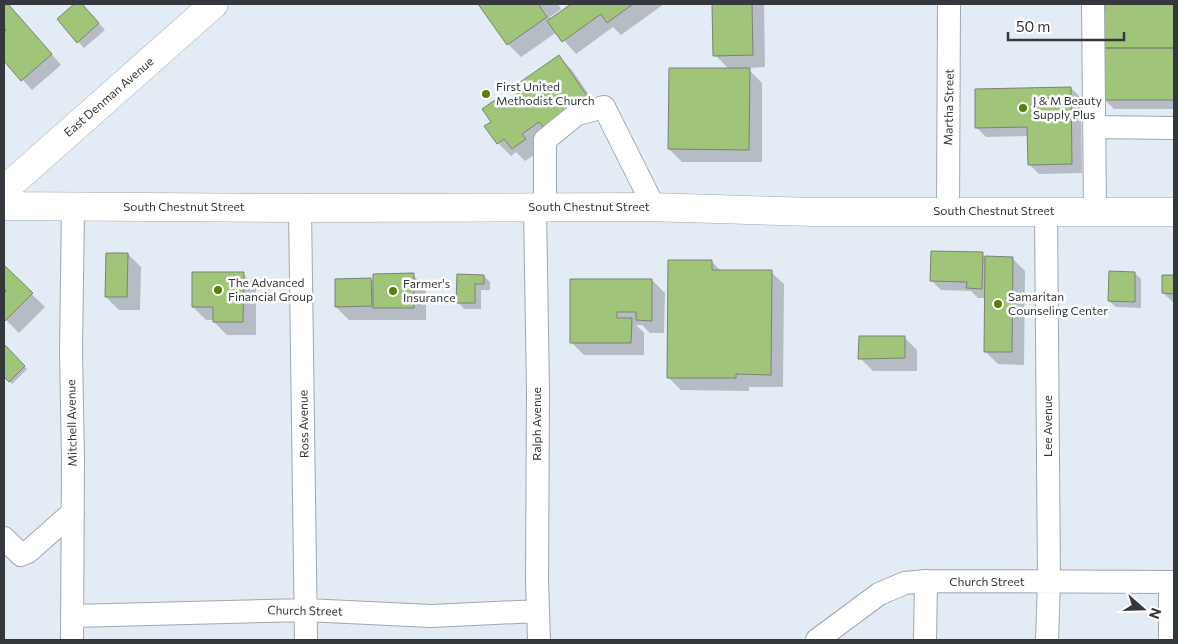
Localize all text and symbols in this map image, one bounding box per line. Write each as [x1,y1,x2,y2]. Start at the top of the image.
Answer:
scale bar [1008,10,1124,42]
text: 50 m [1016,17,1050,35]
street label: East Denman Avenue [61,54,156,139]
street label: Martha Street [940,68,956,145]
place label: First United Methodist Church [496,79,595,107]
marker: First United Methodist Church [480,88,492,100]
place label: J & M Beauty Supply Plus [1033,93,1102,121]
marker: J & M Beauty Supply Plus [1017,102,1029,114]
street label: South Chestnut Street [123,199,245,213]
street label: South Chestnut Street [528,199,650,213]
street label: South Chestnut Street [933,203,1055,217]
place label: The Advanced Financial Group [228,275,313,303]
place label: Farmer's Insurance [403,276,455,304]
marker: The Advanced Financial Group [212,284,224,296]
marker: Farmer's Insurance [387,285,399,297]
place label: Samaritan Counseling Center [1008,289,1108,317]
marker: Samaritan Counseling Center [992,298,1004,310]
street label: Mitchell Avenue [63,379,79,467]
street label: Ralph Avenue [529,387,543,461]
street label: Ross Avenue [295,390,311,458]
street label: Lee Avenue [1040,395,1054,457]
street label: Church Street [949,574,1025,588]
north arrow [1118,584,1168,634]
street label: Church Street [267,602,343,618]
text: N [1146,606,1165,621]

